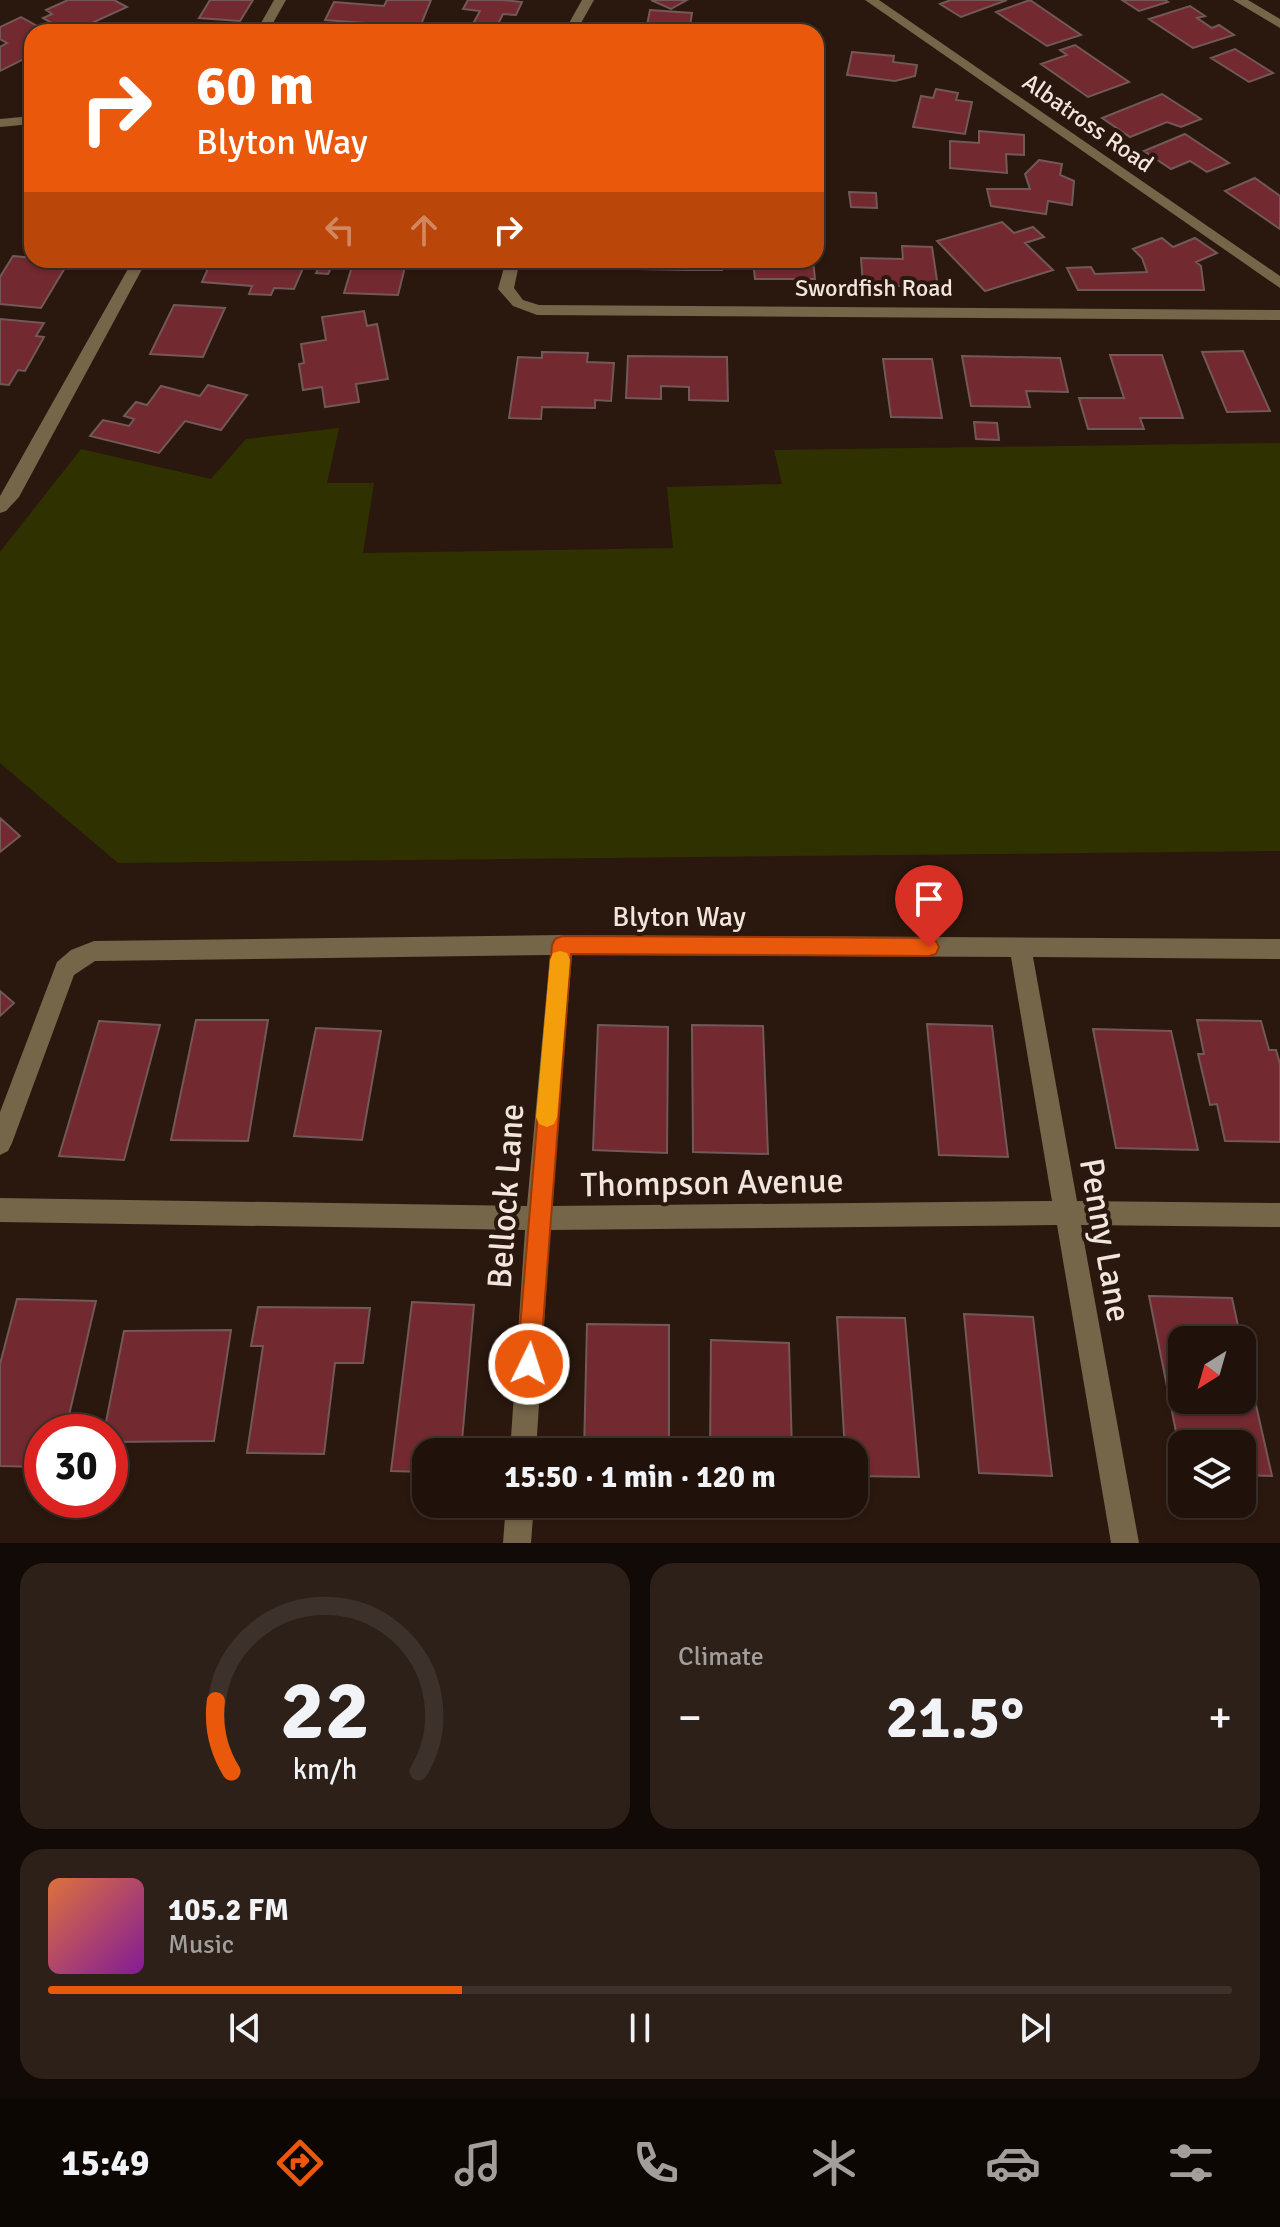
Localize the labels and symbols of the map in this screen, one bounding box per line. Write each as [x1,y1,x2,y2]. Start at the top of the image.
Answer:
street label: Albatross Road [1017,67,1159,179]
street label: Swordfish Road [795,273,953,303]
pin [895,865,963,947]
street label: Blyton Way [612,900,746,934]
street label: Bellock Lane [479,1102,533,1290]
street label: Penny Lane [1070,1155,1140,1325]
street label: Thompson Avenue [580,1160,844,1206]
position arrow [487,1322,571,1406]
north arrow [1168,1326,1256,1414]
speed limit sign: 30 [24,1414,128,1518]

